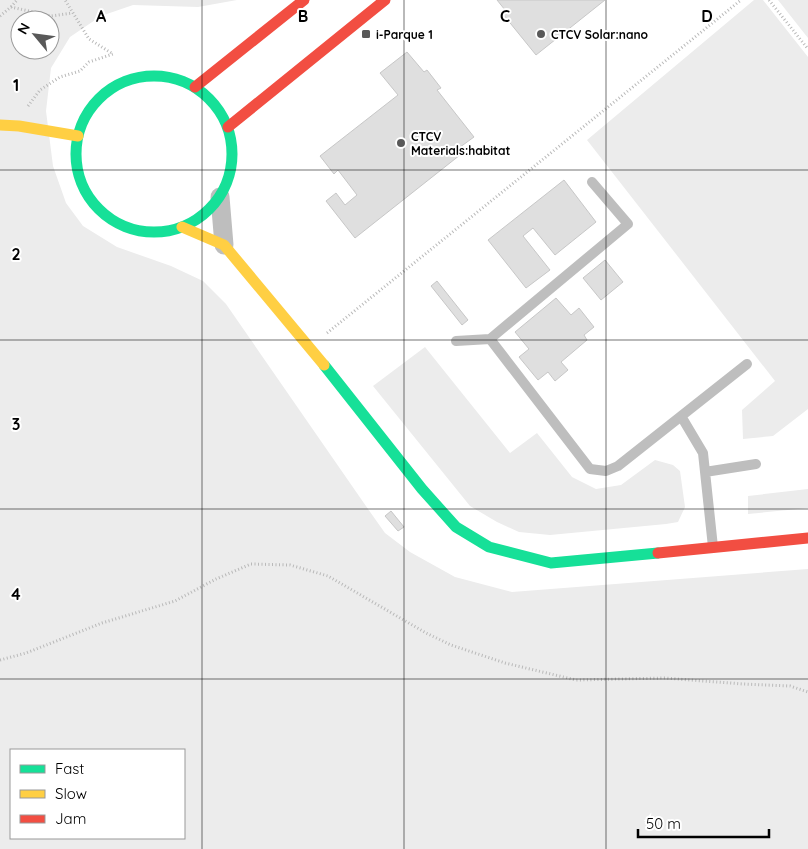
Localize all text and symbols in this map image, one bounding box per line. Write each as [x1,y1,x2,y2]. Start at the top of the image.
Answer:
text: A [96,6,107,26]
text: B [298,6,308,26]
text: C [500,6,510,26]
text: D [701,6,713,26]
north arrow [10,10,60,60]
text: N [13,20,34,38]
place label: i-Parque 1 [376,27,433,42]
place label: CTCV Solar:nano [551,27,649,42]
marker: i-Parque 1 [360,28,372,40]
marker: CTCV Solar:nano [535,28,547,40]
text: 1 [13,75,19,95]
place label: CTCV Materials:habitat [411,129,511,158]
marker: CTCV Materials:habitat [395,137,407,149]
text: 2 [11,244,21,264]
text: 3 [12,414,20,434]
text: 4 [11,584,21,604]
legend [10,749,185,839]
text: Fast [55,759,84,778]
text: Slow [55,784,87,803]
scale bar [638,806,769,838]
text: Jam [55,809,86,828]
text: 50 m [646,814,681,833]

